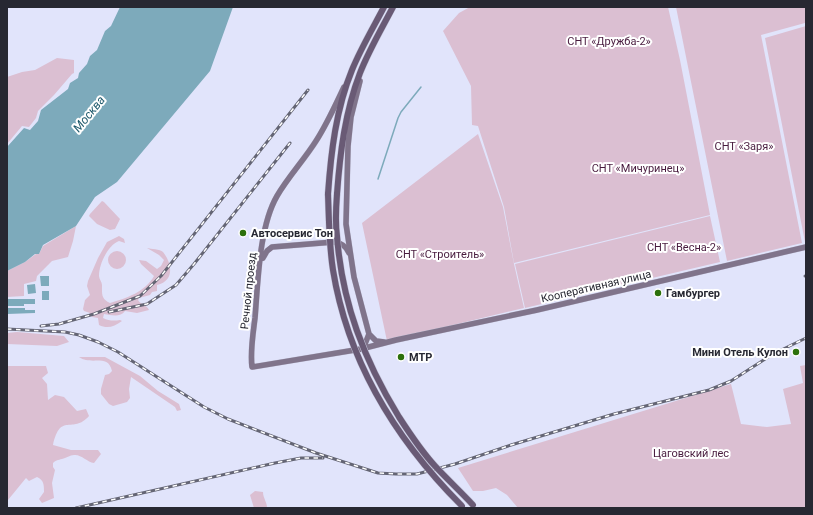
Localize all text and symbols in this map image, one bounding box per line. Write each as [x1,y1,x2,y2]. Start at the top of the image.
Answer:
park label: СНТ «Дружба-2» [567,35,651,48]
water label: Москва [70,93,108,135]
park label: СНТ «Заря» [715,140,773,153]
park label: СНТ «Мичуринец» [592,162,684,175]
place label: Автосервис Тон [251,227,333,240]
marker: Автосервис Тон [238,228,248,238]
park label: СНТ «Весна-2» [647,241,721,254]
park label: СНТ «Строитель» [396,248,484,261]
street label: Речной проезд [238,252,259,330]
street label: Кооперативная улица [540,267,653,306]
place label: Гамбургер [666,287,720,300]
marker: Гамбургер [653,288,663,298]
place label: Мини Отель Кулон [692,346,788,359]
marker: Мини Отель Кулон [791,347,801,357]
place label: МТР [409,351,432,364]
marker: МТР [396,352,406,362]
park label: Цаговский лес [653,447,729,460]

